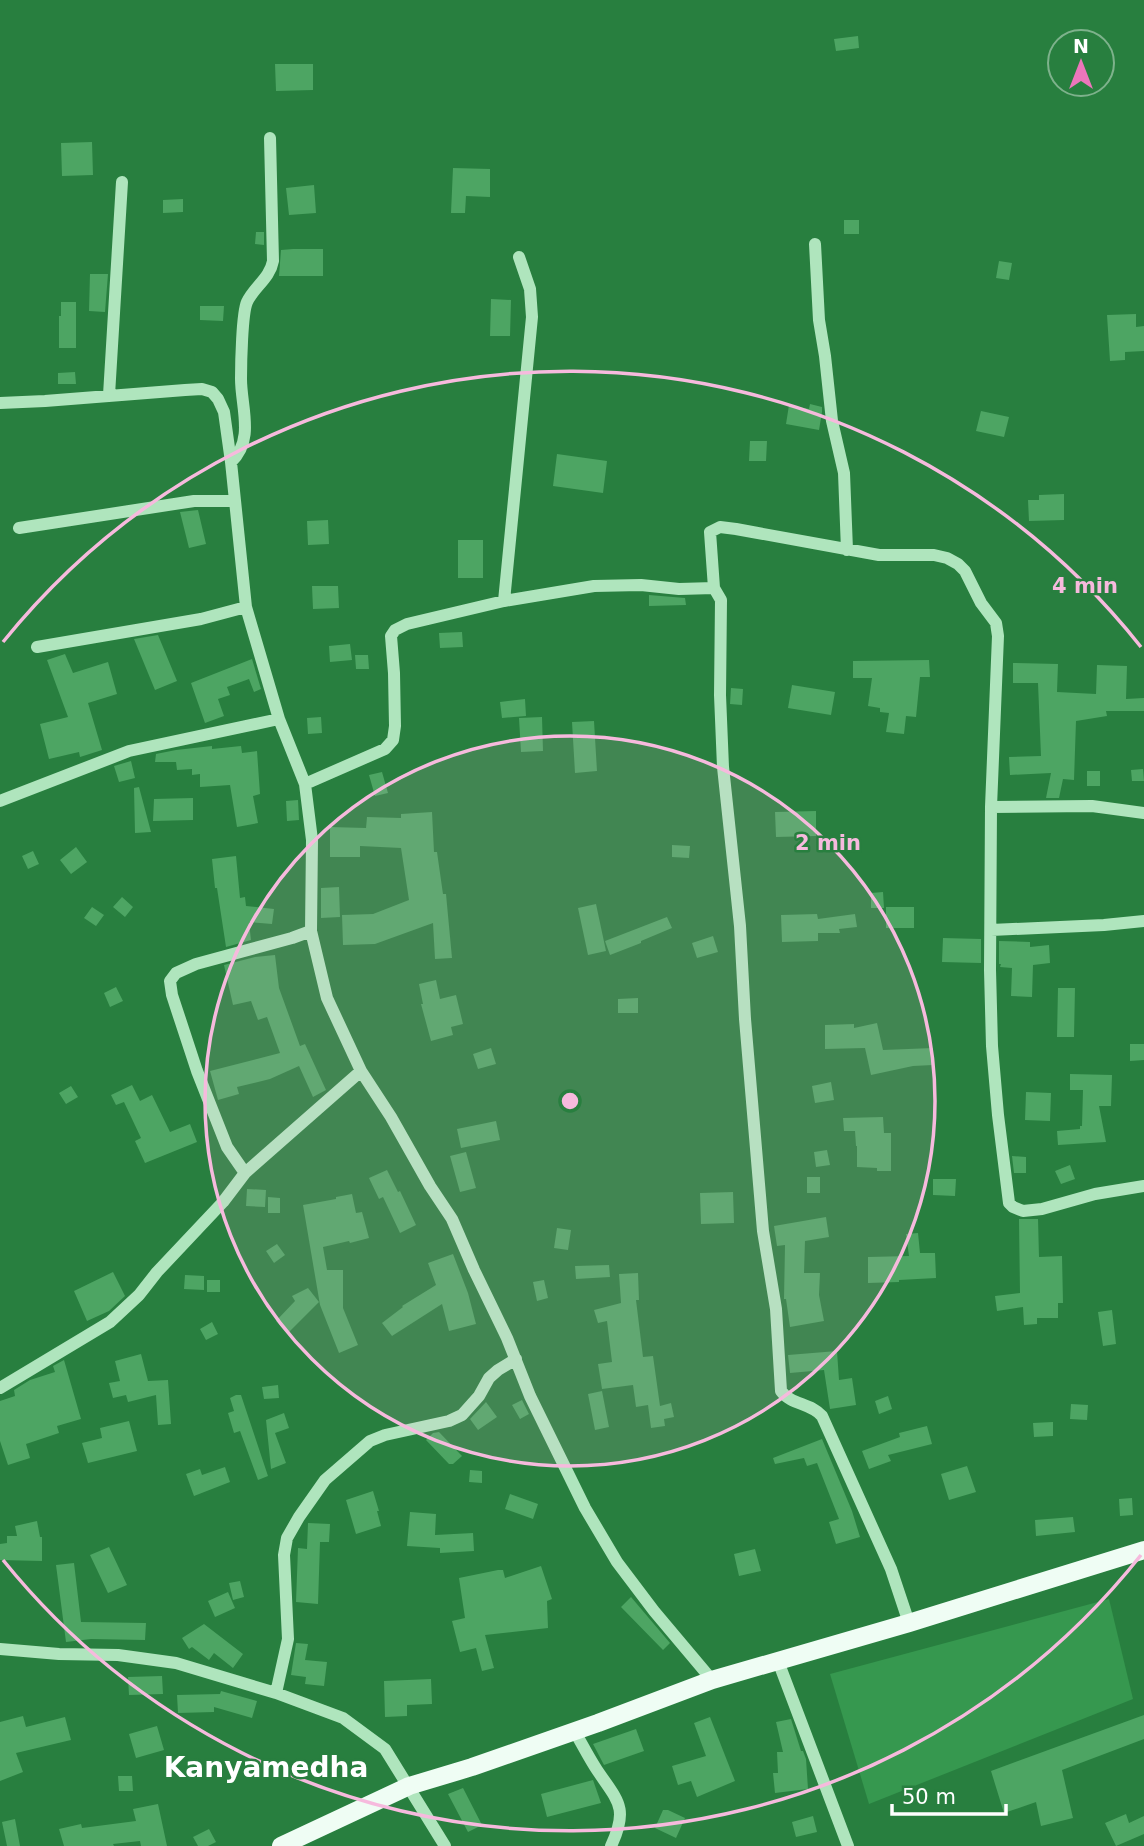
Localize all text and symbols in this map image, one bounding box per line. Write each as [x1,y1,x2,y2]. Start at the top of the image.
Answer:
north arrow [1046,28,1116,98]
text: N [1073,35,1089,57]
text: 4 min [1052,574,1118,598]
text: 2 min [795,831,861,855]
centre of rings [558,1089,582,1113]
district label: Kanyamedha [164,1751,368,1784]
scale bar [892,1772,1006,1816]
text: 50 m [902,1785,956,1809]

